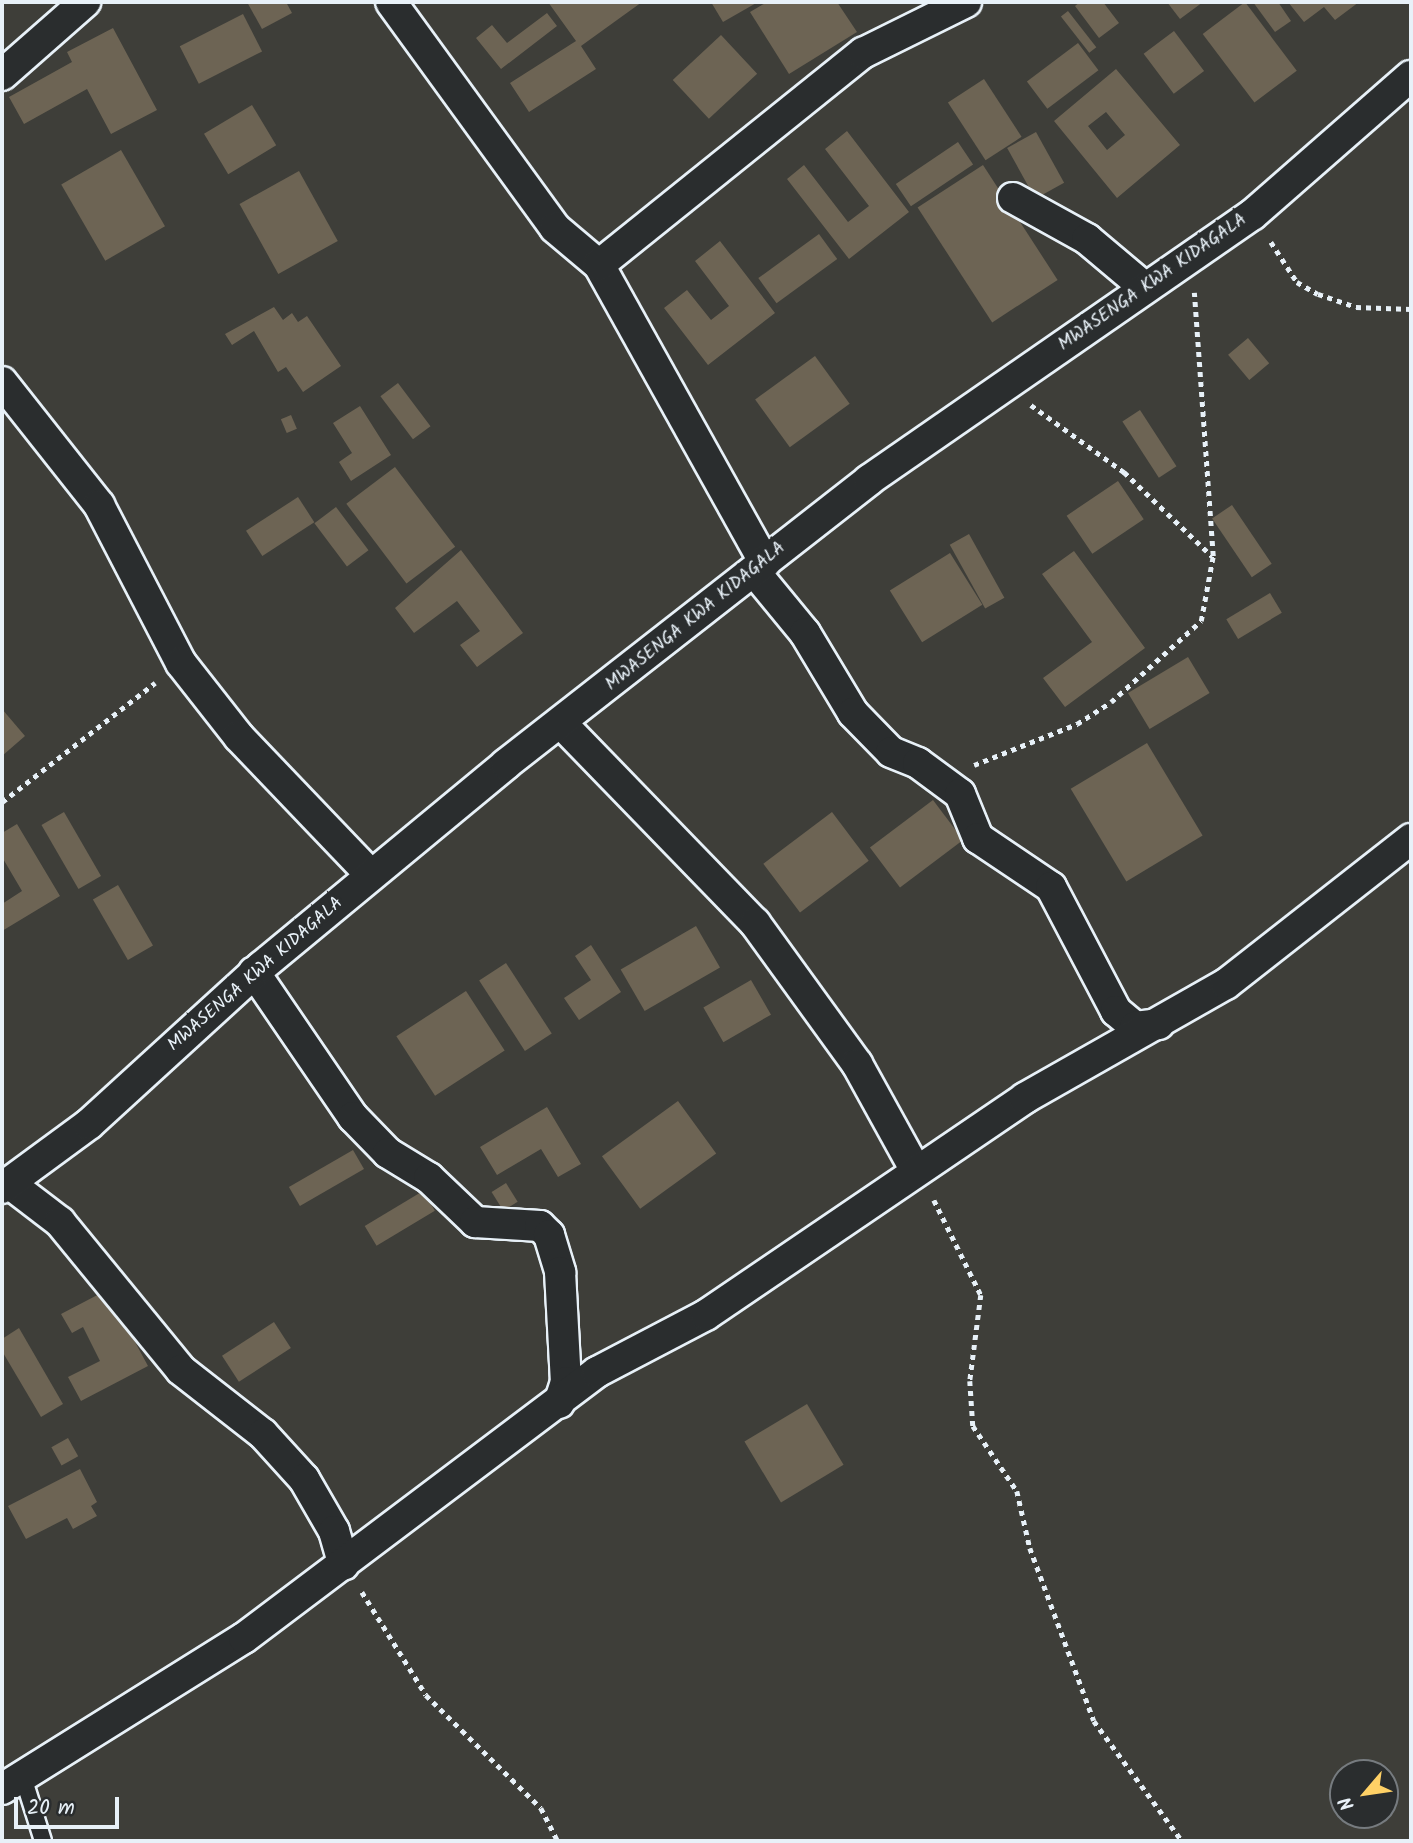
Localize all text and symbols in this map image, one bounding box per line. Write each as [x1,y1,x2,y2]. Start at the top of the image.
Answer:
street label: MWASENGA KWA KIDAGALA [1055,210,1251,356]
street label: MWASENGA KWA KIDAGALA [602,538,790,696]
street label: MWASENGA KWA KIDAGALA [164,893,348,1057]
north arrow [1329,1759,1399,1829]
scale bar [18,1784,122,1828]
text: N [1331,1791,1363,1816]
text: 20 m [27,1792,75,1825]

